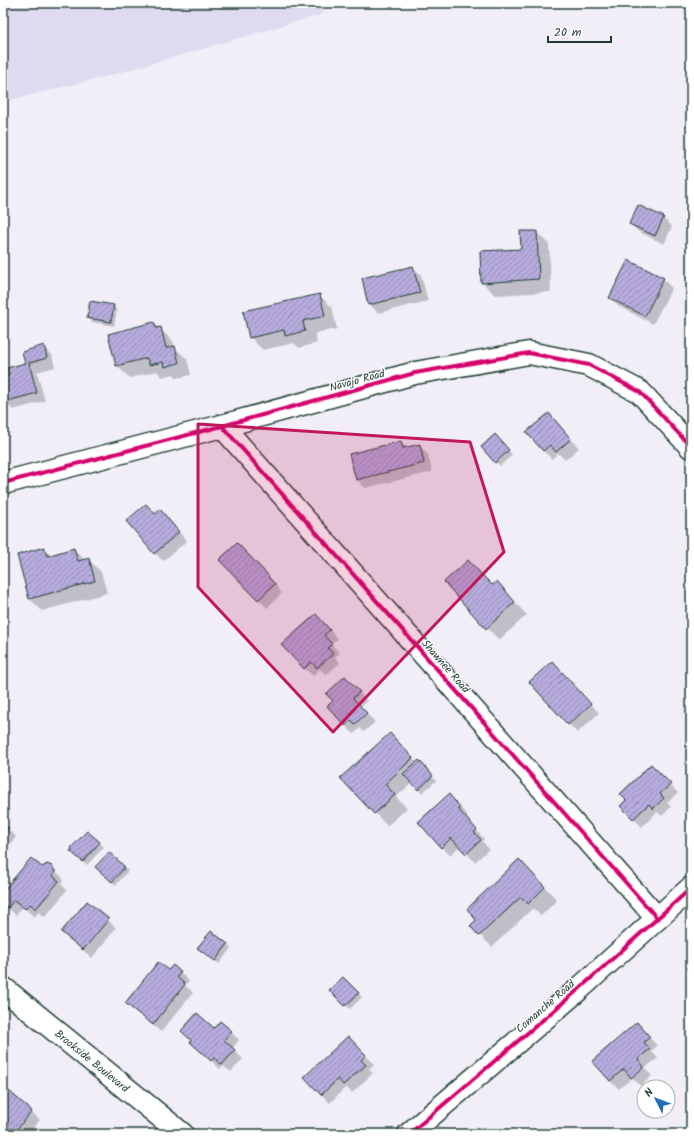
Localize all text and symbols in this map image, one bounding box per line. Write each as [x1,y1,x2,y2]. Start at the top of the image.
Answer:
scale bar [548,18,611,44]
text: 20 m [554,23,582,42]
street label: Navajo Road [328,365,387,397]
street label: Shawnee Road [417,636,474,698]
street label: Comanche Road [512,976,580,1038]
street label: Brookside Boulevard [50,1025,133,1098]
north arrow [636,1079,676,1119]
text: N [640,1084,658,1102]

